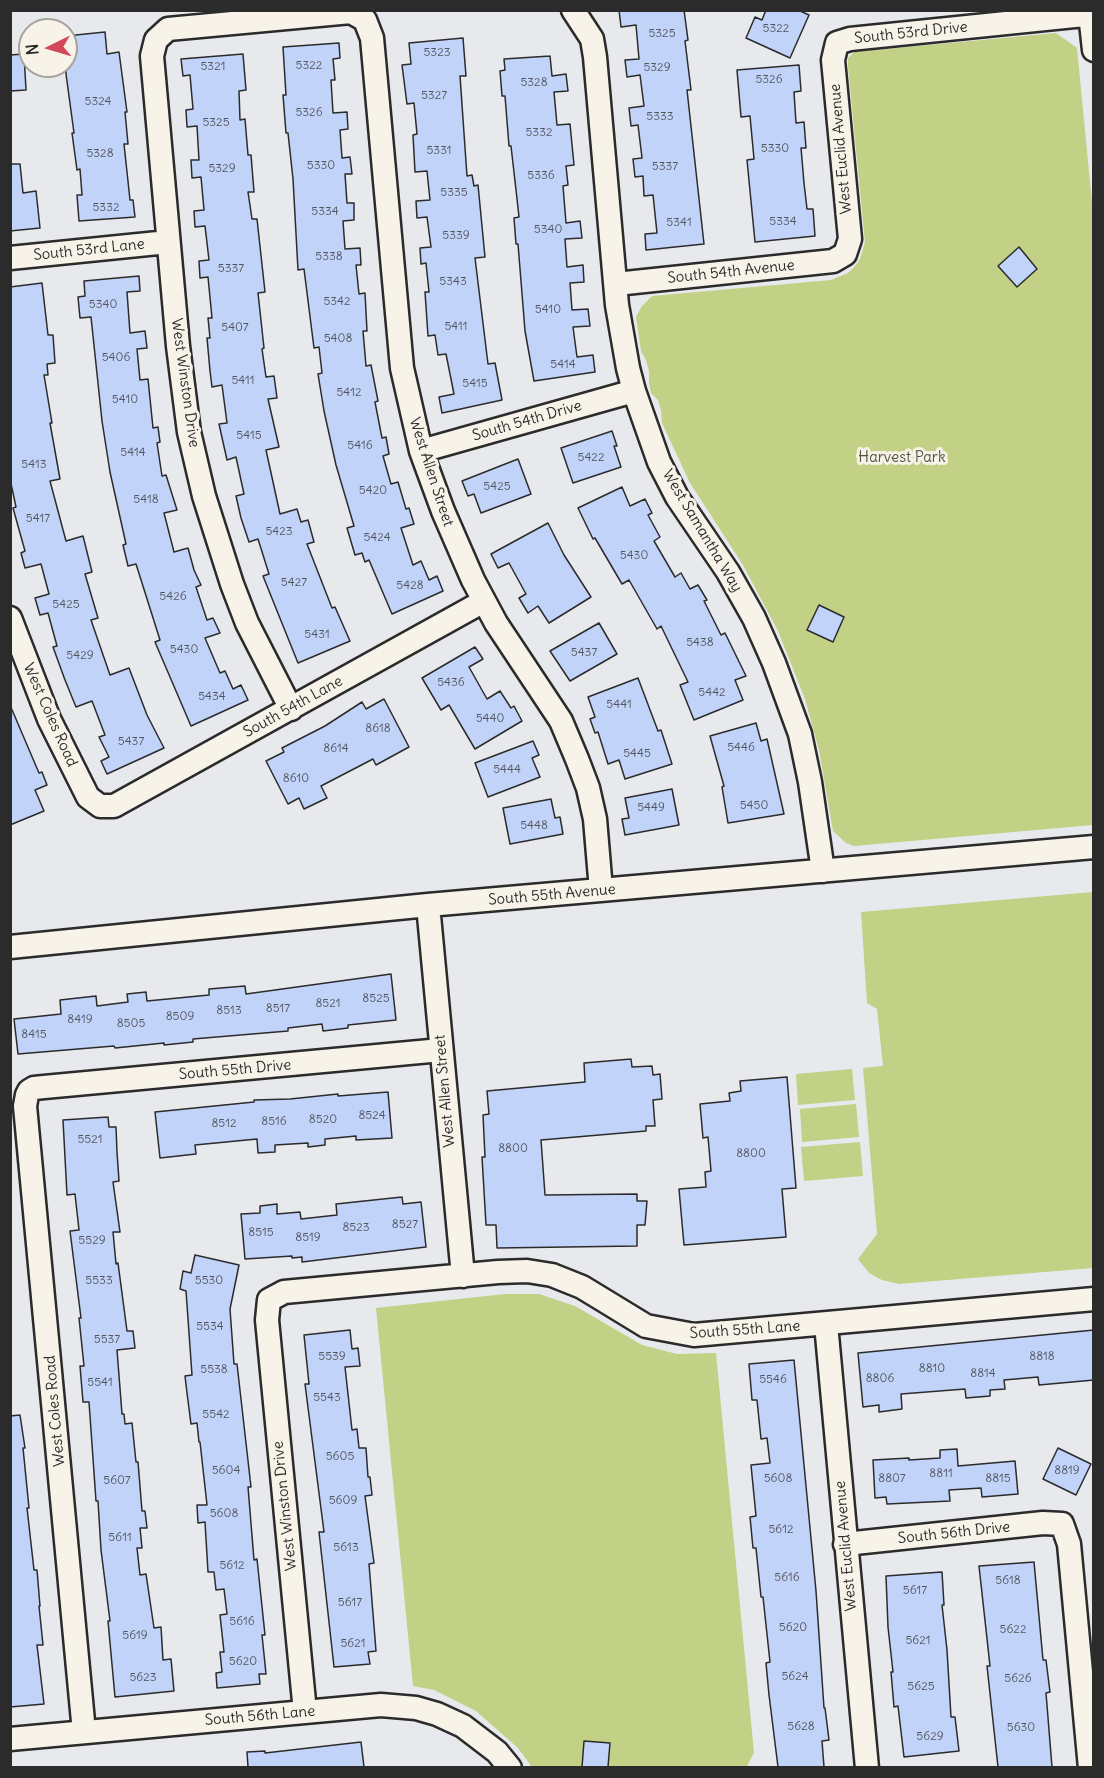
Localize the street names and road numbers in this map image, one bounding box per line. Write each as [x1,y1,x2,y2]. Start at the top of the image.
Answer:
street label: South 53rd Drive [853,18,969,48]
street label: West Euclid Avenue [826,83,856,215]
street label: South 53rd Lane [33,235,145,265]
street label: South 54th Avenue [667,256,795,288]
street label: West Winston Drive [167,317,203,449]
street label: South 54th Drive [470,397,584,445]
street label: West Allen Street [405,415,457,529]
street label: West Samantha Way [658,466,746,596]
street label: West Coles Road [19,660,81,770]
street label: South 54th Lane [240,672,346,742]
street label: South 55th Avenue [488,880,616,910]
street label: West Allen Street [431,1034,459,1148]
street label: South 55th Drive [178,1056,292,1084]
street label: South 55th Lane [689,1317,801,1343]
street label: West Coles Road [41,1355,69,1467]
street label: West Winston Drive [269,1440,301,1572]
street label: West Euclid Avenue [831,1480,861,1612]
street label: South 56th Drive [897,1518,1011,1548]
street label: South 56th Lane [204,1702,316,1730]

